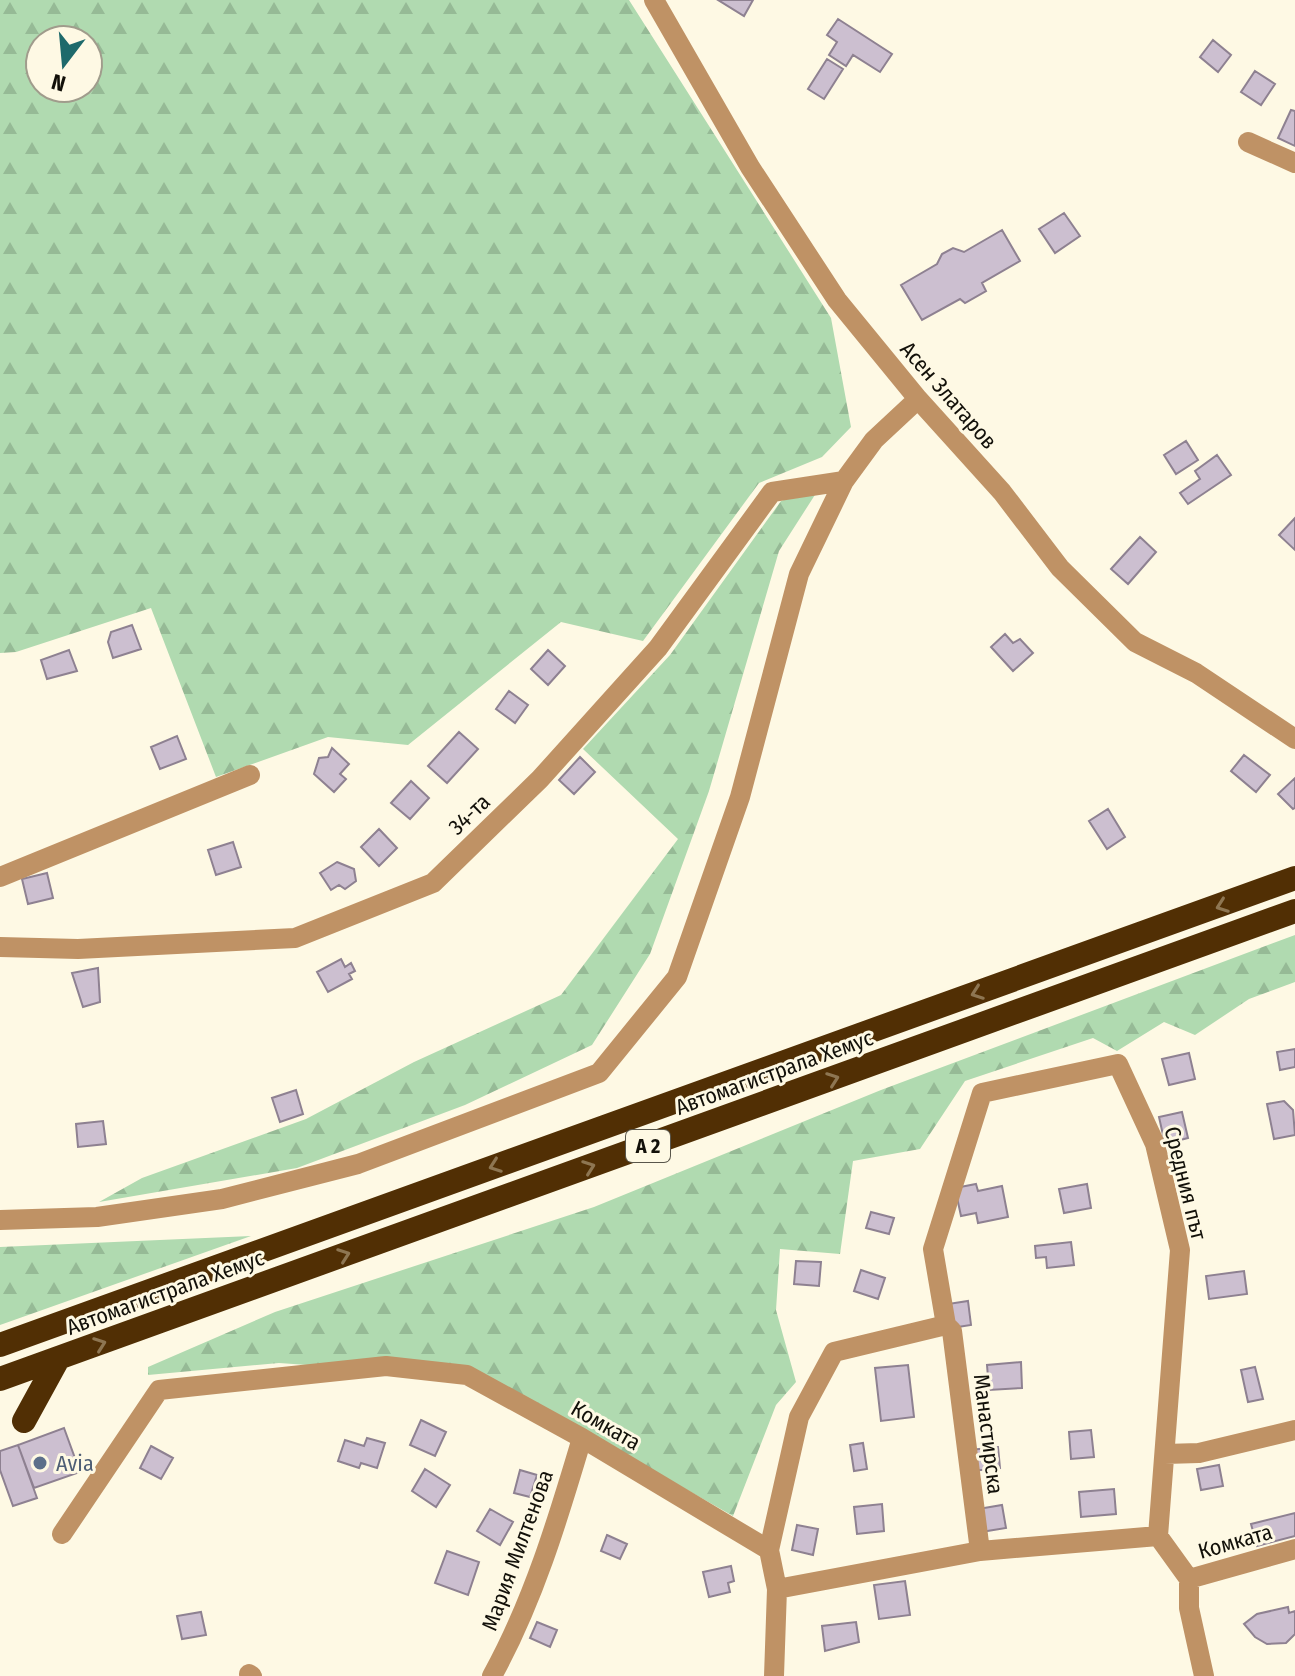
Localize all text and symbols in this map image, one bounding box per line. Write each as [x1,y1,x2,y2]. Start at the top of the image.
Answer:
north arrow [24,24,104,104]
text: N [49,68,69,98]
street label: Асен Златаров [895,336,1003,455]
street label: 34-та [443,788,496,840]
one-way arrow [1216,896,1230,912]
one-way arrow [971,983,985,1000]
street label: Автомагистрала Хемус [672,1024,877,1121]
one-way arrow [826,1072,840,1088]
street label: Средния път [1158,1124,1213,1243]
road number: A 2 [626,1130,670,1162]
one-way arrow [489,1157,503,1173]
one-way arrow [581,1160,595,1177]
street label: Автомагистрала Хемус [63,1244,268,1341]
one-way arrow [337,1248,351,1265]
one-way arrow [92,1337,106,1353]
street label: Манастирска [968,1372,1009,1496]
street label: Комката [566,1395,645,1456]
place label: Avia [56,1450,94,1477]
marker: Avia [31,1454,49,1472]
street label: Мария Милтенова [476,1466,559,1634]
street label: Комката [1195,1518,1275,1565]

